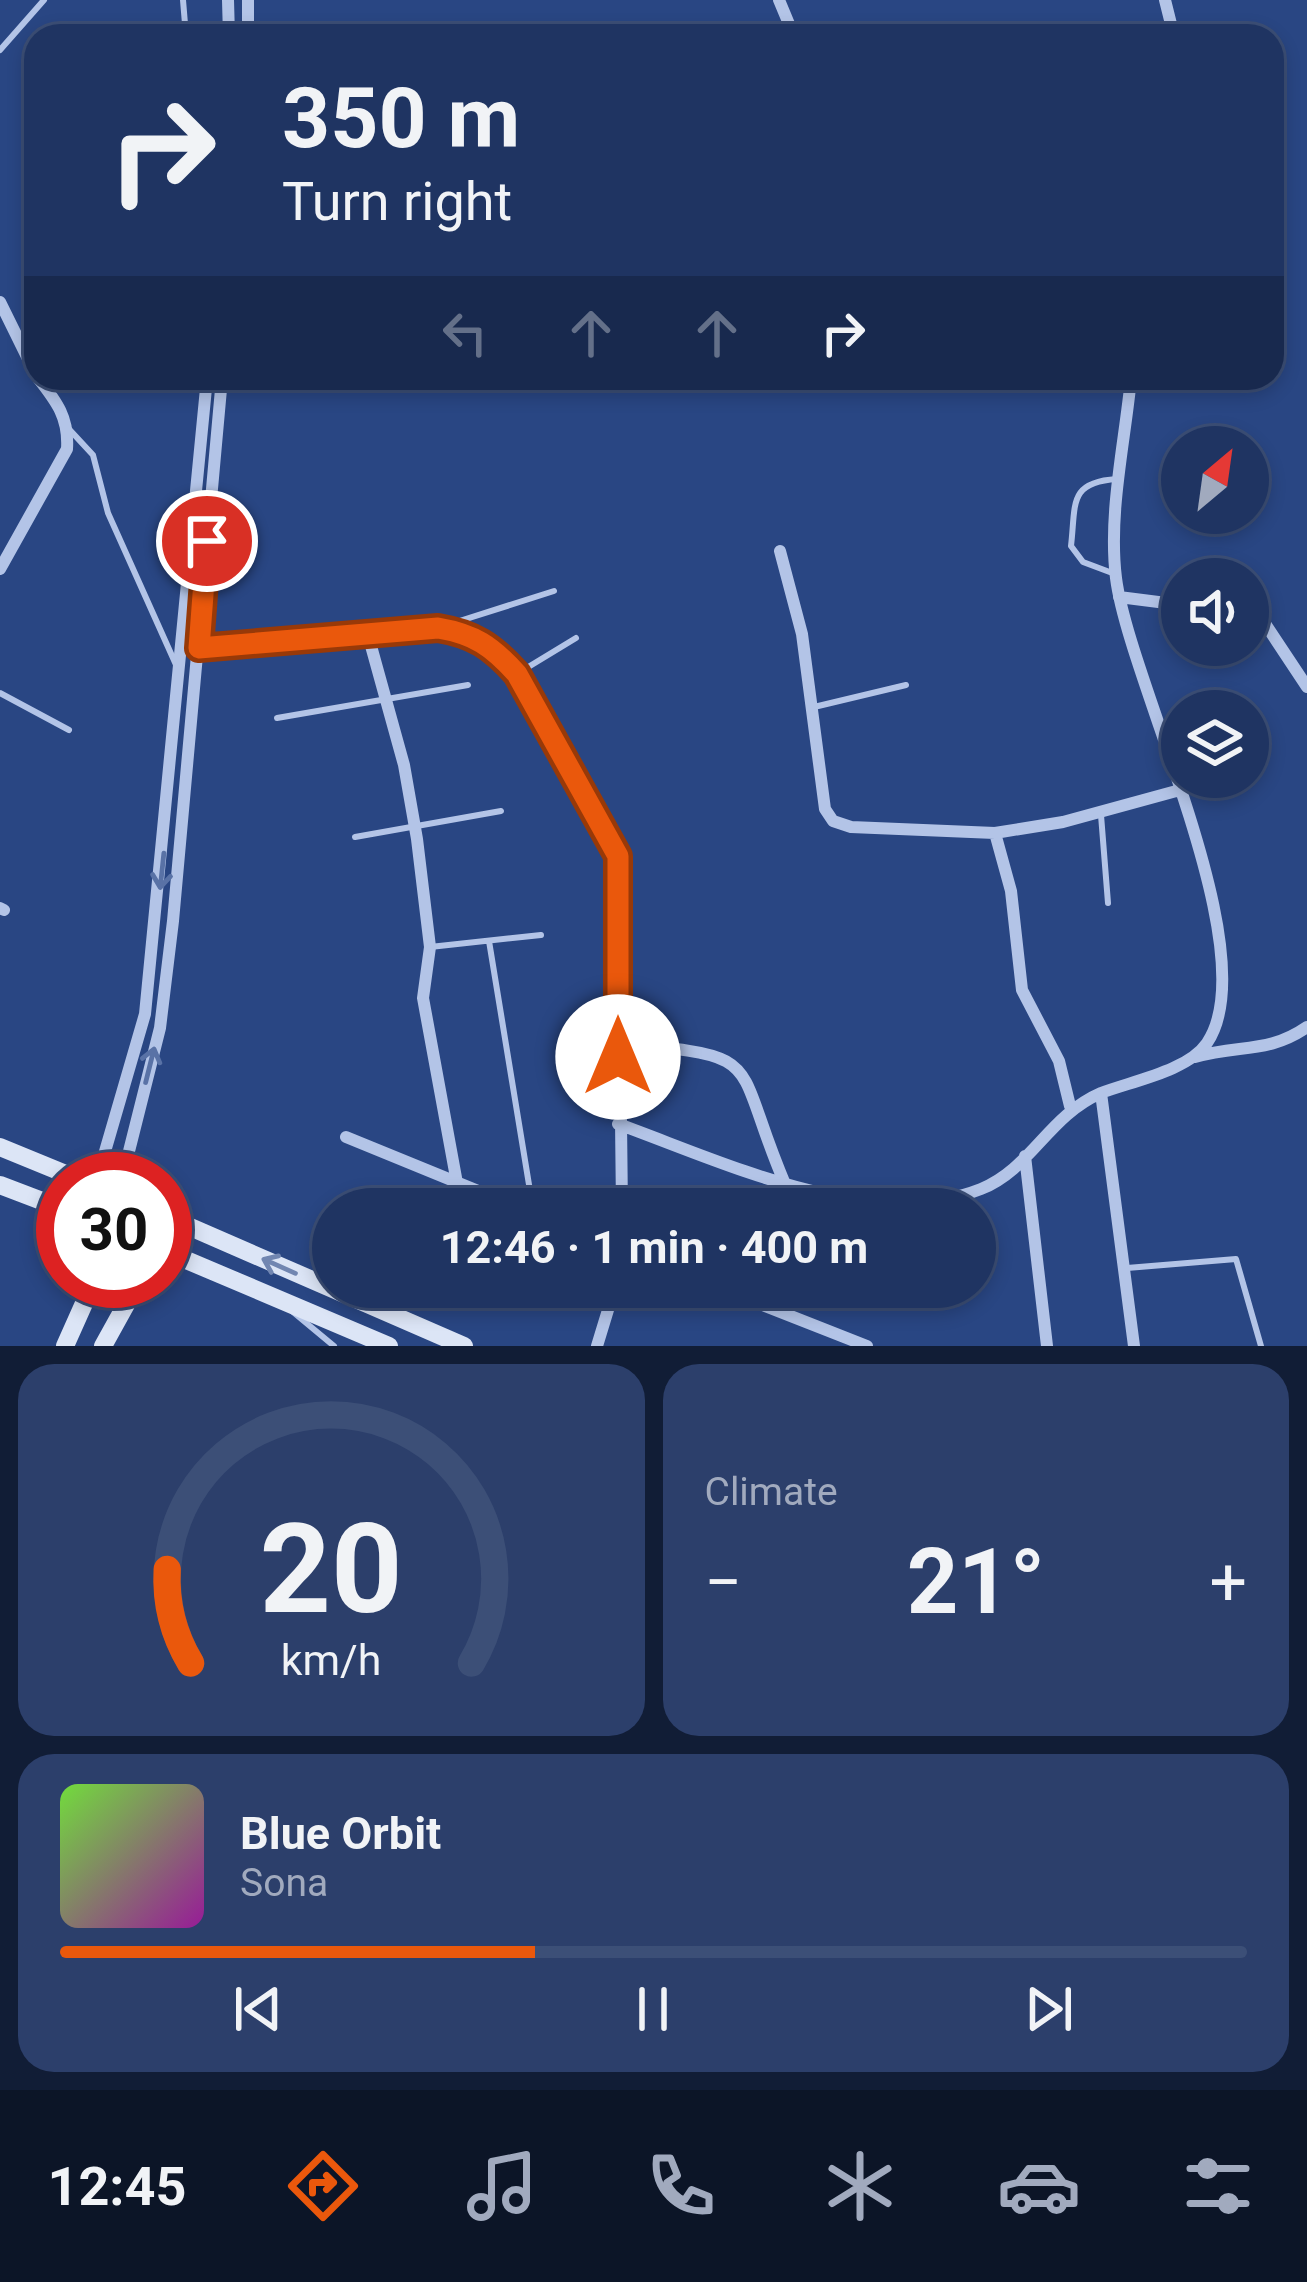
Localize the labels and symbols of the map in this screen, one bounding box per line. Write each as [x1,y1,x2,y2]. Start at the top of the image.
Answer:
north arrow [1161,426,1269,534]
pin [156,490,258,592]
one-way arrow [150,851,173,890]
position arrow [555,994,681,1120]
one-way arrow [140,1047,162,1085]
speed limit sign: 30 [36,1152,192,1308]
one-way arrow [262,1253,298,1275]

